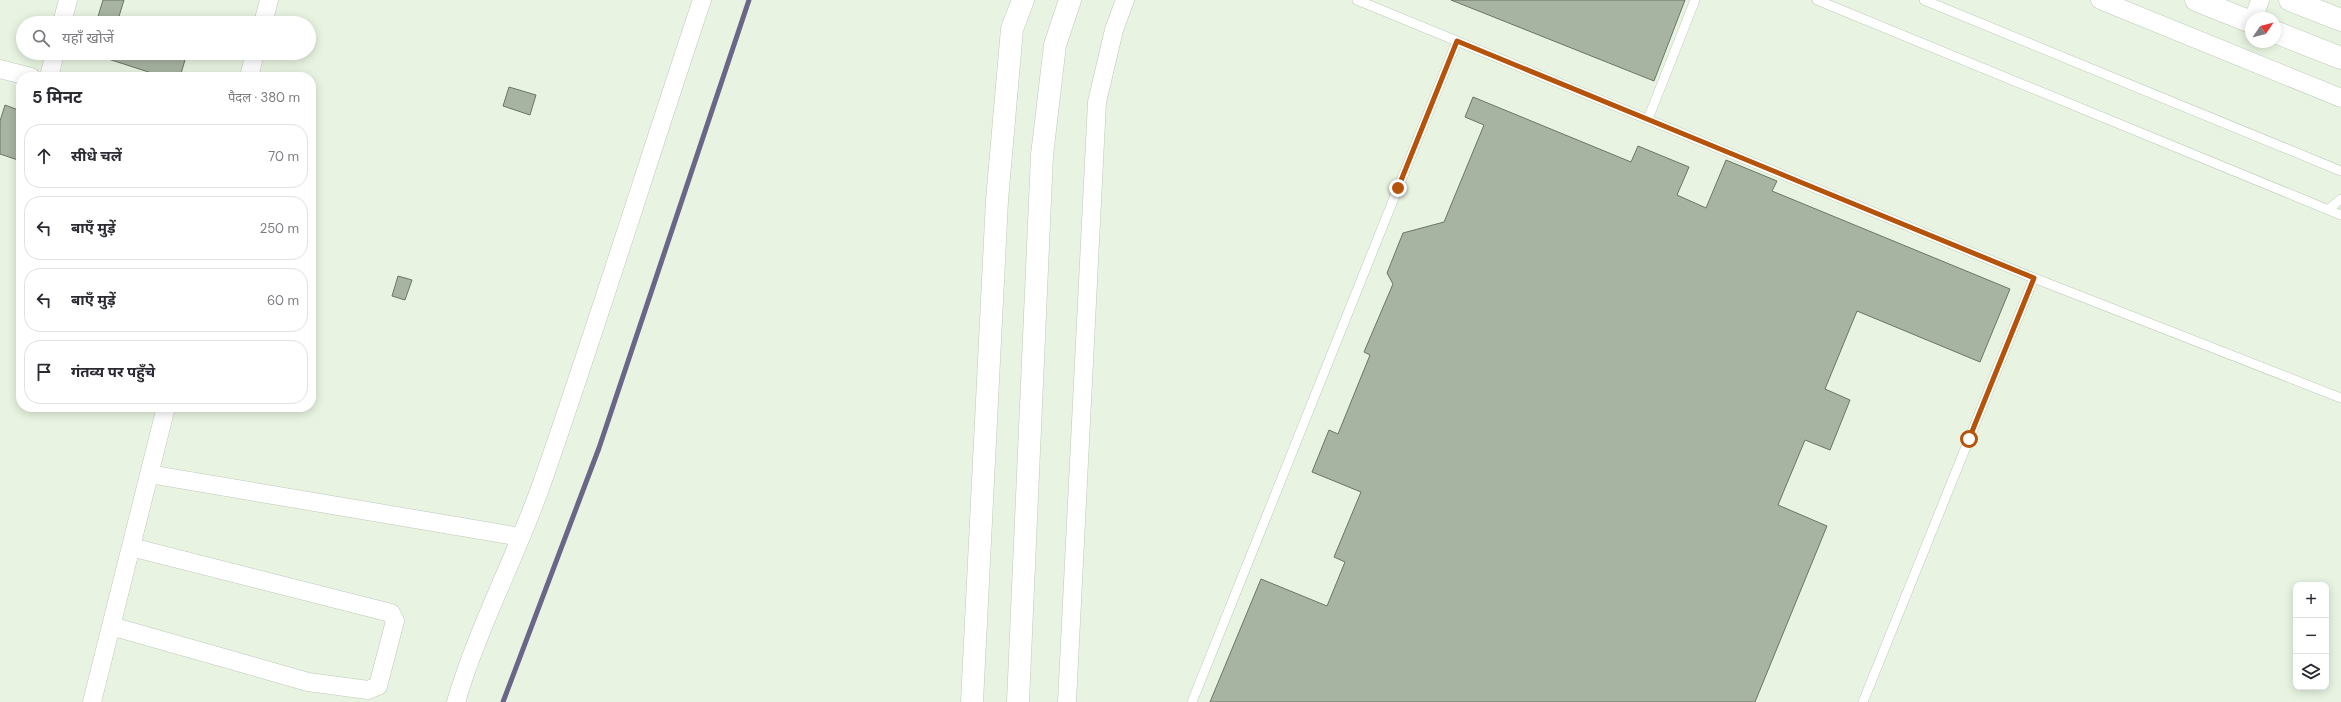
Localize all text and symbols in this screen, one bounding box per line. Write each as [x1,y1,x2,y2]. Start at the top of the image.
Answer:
north arrow [2245,12,2281,48]
search box [16,16,316,60]
icon: search [30,27,52,49]
text: यहाँ खोजें [62,28,114,48]
text: 5 मिनट [32,86,82,108]
text: पैदल · 380 m [228,89,300,106]
icon: ahead [33,145,55,167]
text: सीधे चलें [71,146,122,166]
text: 70 m [268,148,299,165]
route end [1389,179,1407,197]
icon: left [33,217,55,239]
text: बाएँ मुड़ें [71,218,116,238]
text: 250 m [260,220,299,237]
icon: left [33,289,55,311]
text: बाएँ मुड़ें [71,290,116,310]
text: 60 m [267,292,299,309]
icon: arrive [33,361,55,383]
text: गंतव्य पर पहुँचे [71,362,155,382]
route start [1960,430,1978,448]
map controls [2293,582,2329,690]
button: + [2293,582,2329,618]
button: − [2293,618,2329,654]
button: layers [2293,654,2329,690]

